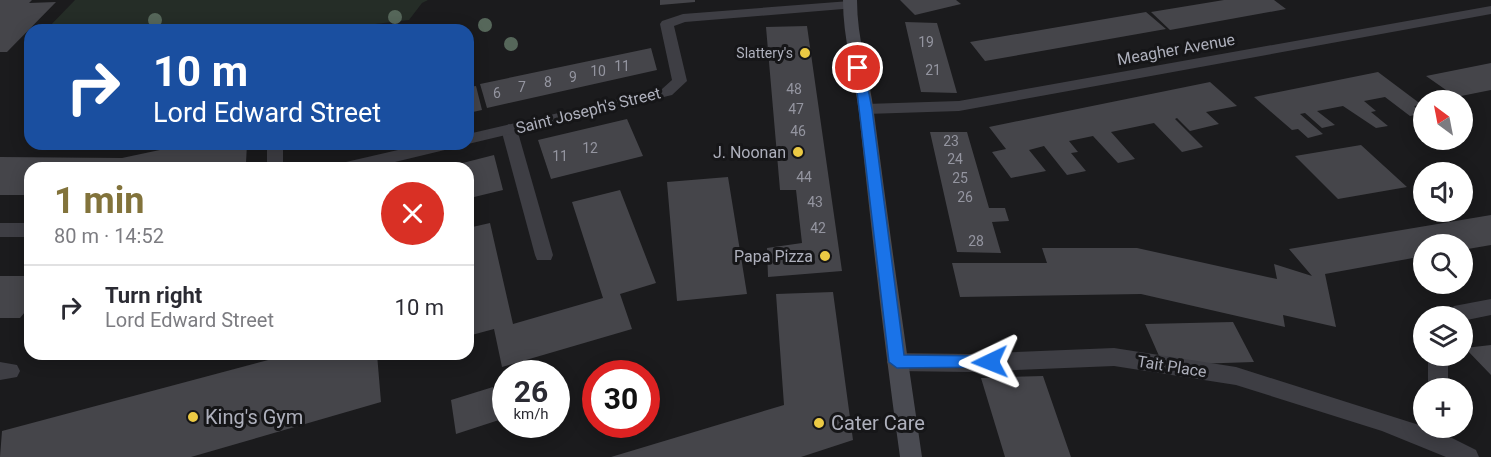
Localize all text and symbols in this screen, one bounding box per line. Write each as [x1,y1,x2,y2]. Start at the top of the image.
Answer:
street label: Meagher Avenue [1116,30,1236,69]
house number: 19 [918,34,934,50]
pin [832,42,883,93]
place label: Slattery's [736,45,793,61]
marker: Slattery's [798,46,812,60]
text: 10 m [153,47,248,96]
icon: right [54,48,132,126]
icon: arrive [841,51,874,84]
house number: 11 [614,58,630,74]
house number: 21 [925,62,941,78]
house number: 10 [590,63,606,79]
house number: 9 [569,69,577,85]
house number: 8 [544,74,552,90]
house number: 7 [518,79,526,95]
house number: 48 [786,81,802,97]
street label: Saint Joseph's Street [514,83,662,138]
house number: 6 [493,85,501,101]
north arrow [1413,90,1473,150]
map controls [1413,90,1473,438]
text: Lord Edward Street [153,97,381,129]
house number: 47 [788,101,804,117]
house number: 46 [790,123,806,139]
house number: 23 [943,133,959,149]
house number: 12 [582,140,598,156]
place label: J. Noonan [713,143,786,162]
marker: J. Noonan [791,145,805,159]
house number: 11 [552,148,568,164]
house number: 24 [947,151,963,167]
button: sound [1413,162,1473,222]
house number: 44 [796,169,812,185]
house number: 25 [952,170,968,186]
text: 1 min [54,180,145,222]
button: close [381,182,444,245]
house number: 26 [957,189,973,205]
house number: 43 [807,194,823,210]
house number: 42 [810,220,826,236]
text: 80 m · 14:52 [54,224,164,248]
house number: 28 [968,233,984,249]
button: search [1413,234,1473,294]
place label: Papa Pizza [734,247,813,266]
marker: Papa Pizza [818,249,832,263]
text: Turn right [105,283,202,308]
icon: right [54,291,87,324]
text: 10 m [395,295,444,320]
button: layers [1413,306,1473,366]
text: Lord Edward Street [105,308,274,332]
position arrow [958,330,1022,394]
street label: Tait Place [1136,352,1208,381]
speed limit sign: 30 [582,360,660,438]
text: 26 [514,374,548,409]
button: + [1413,378,1473,438]
place label: King's Gym [205,405,303,429]
text: km/h [513,405,549,423]
marker: King's Gym [186,410,200,424]
place label: Cater Care [831,411,925,435]
marker: Cater Care [812,416,826,430]

